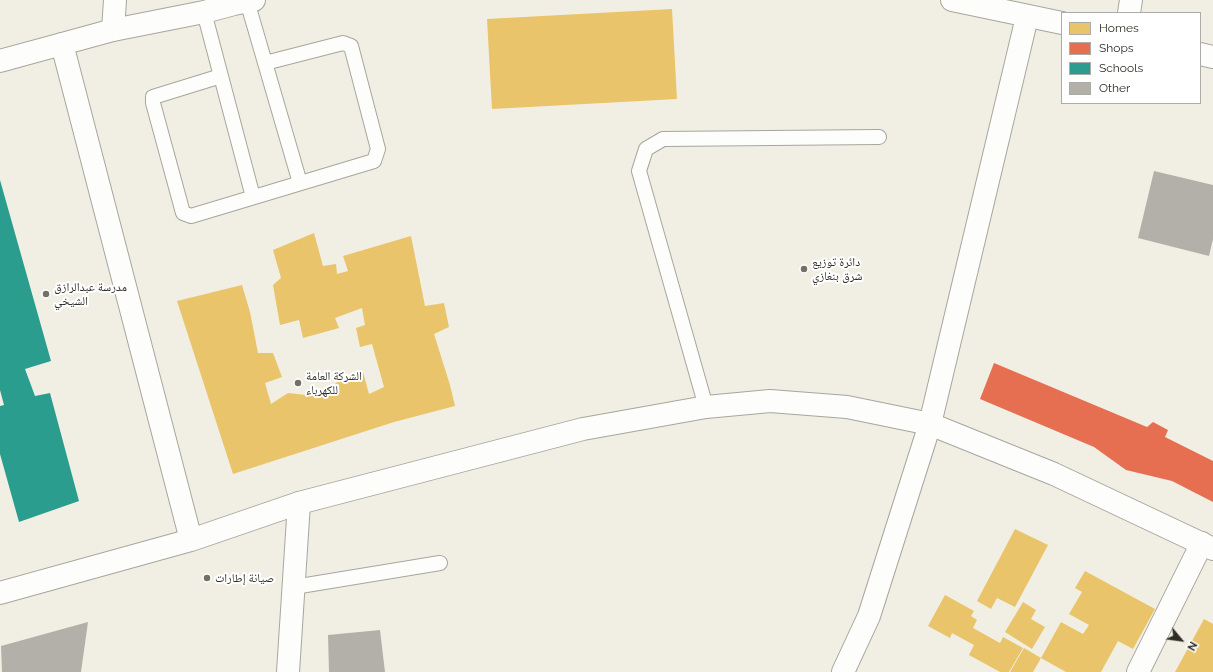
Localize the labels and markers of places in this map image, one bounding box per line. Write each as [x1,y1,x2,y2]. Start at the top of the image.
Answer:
place label: دائرة توزيع شرق بنغازي [812,255,862,283]
marker: دائرة توزيع شرق بنغازي [799,264,809,274]
place label: مدرسة عبدالرازق الشيخي [54,280,127,308]
marker: مدرسة عبدالرازق الشيخي [41,289,51,299]
place label: الشركة العامة للكهرباء [306,369,362,397]
marker: الشركة العامة للكهرباء [293,378,303,388]
place label: صيانة إطارات [215,571,274,585]
marker: صيانة إطارات [202,573,212,583]

